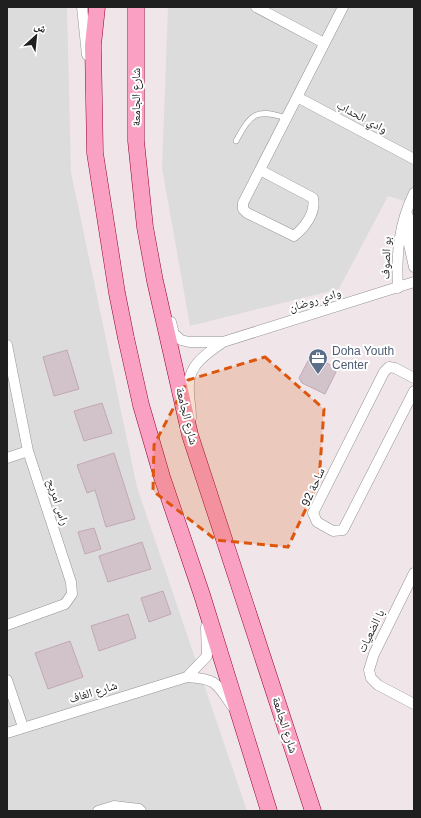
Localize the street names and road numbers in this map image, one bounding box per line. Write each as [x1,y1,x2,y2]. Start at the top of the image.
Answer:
street label: شارع الجامعة [129,68,144,126]
street label: وادي الحداب [333,98,390,139]
street label: بو الصوف [378,236,394,280]
street label: وادي روضان [287,285,344,317]
street label: شارع الجامعة [172,386,201,446]
street label: ساحة 92 [298,465,328,508]
street label: راس امريح [44,477,72,528]
street label: با الضعيات [355,607,388,655]
street label: شارع الغاف [67,678,119,707]
street label: شارع الجامعة [268,695,301,755]

